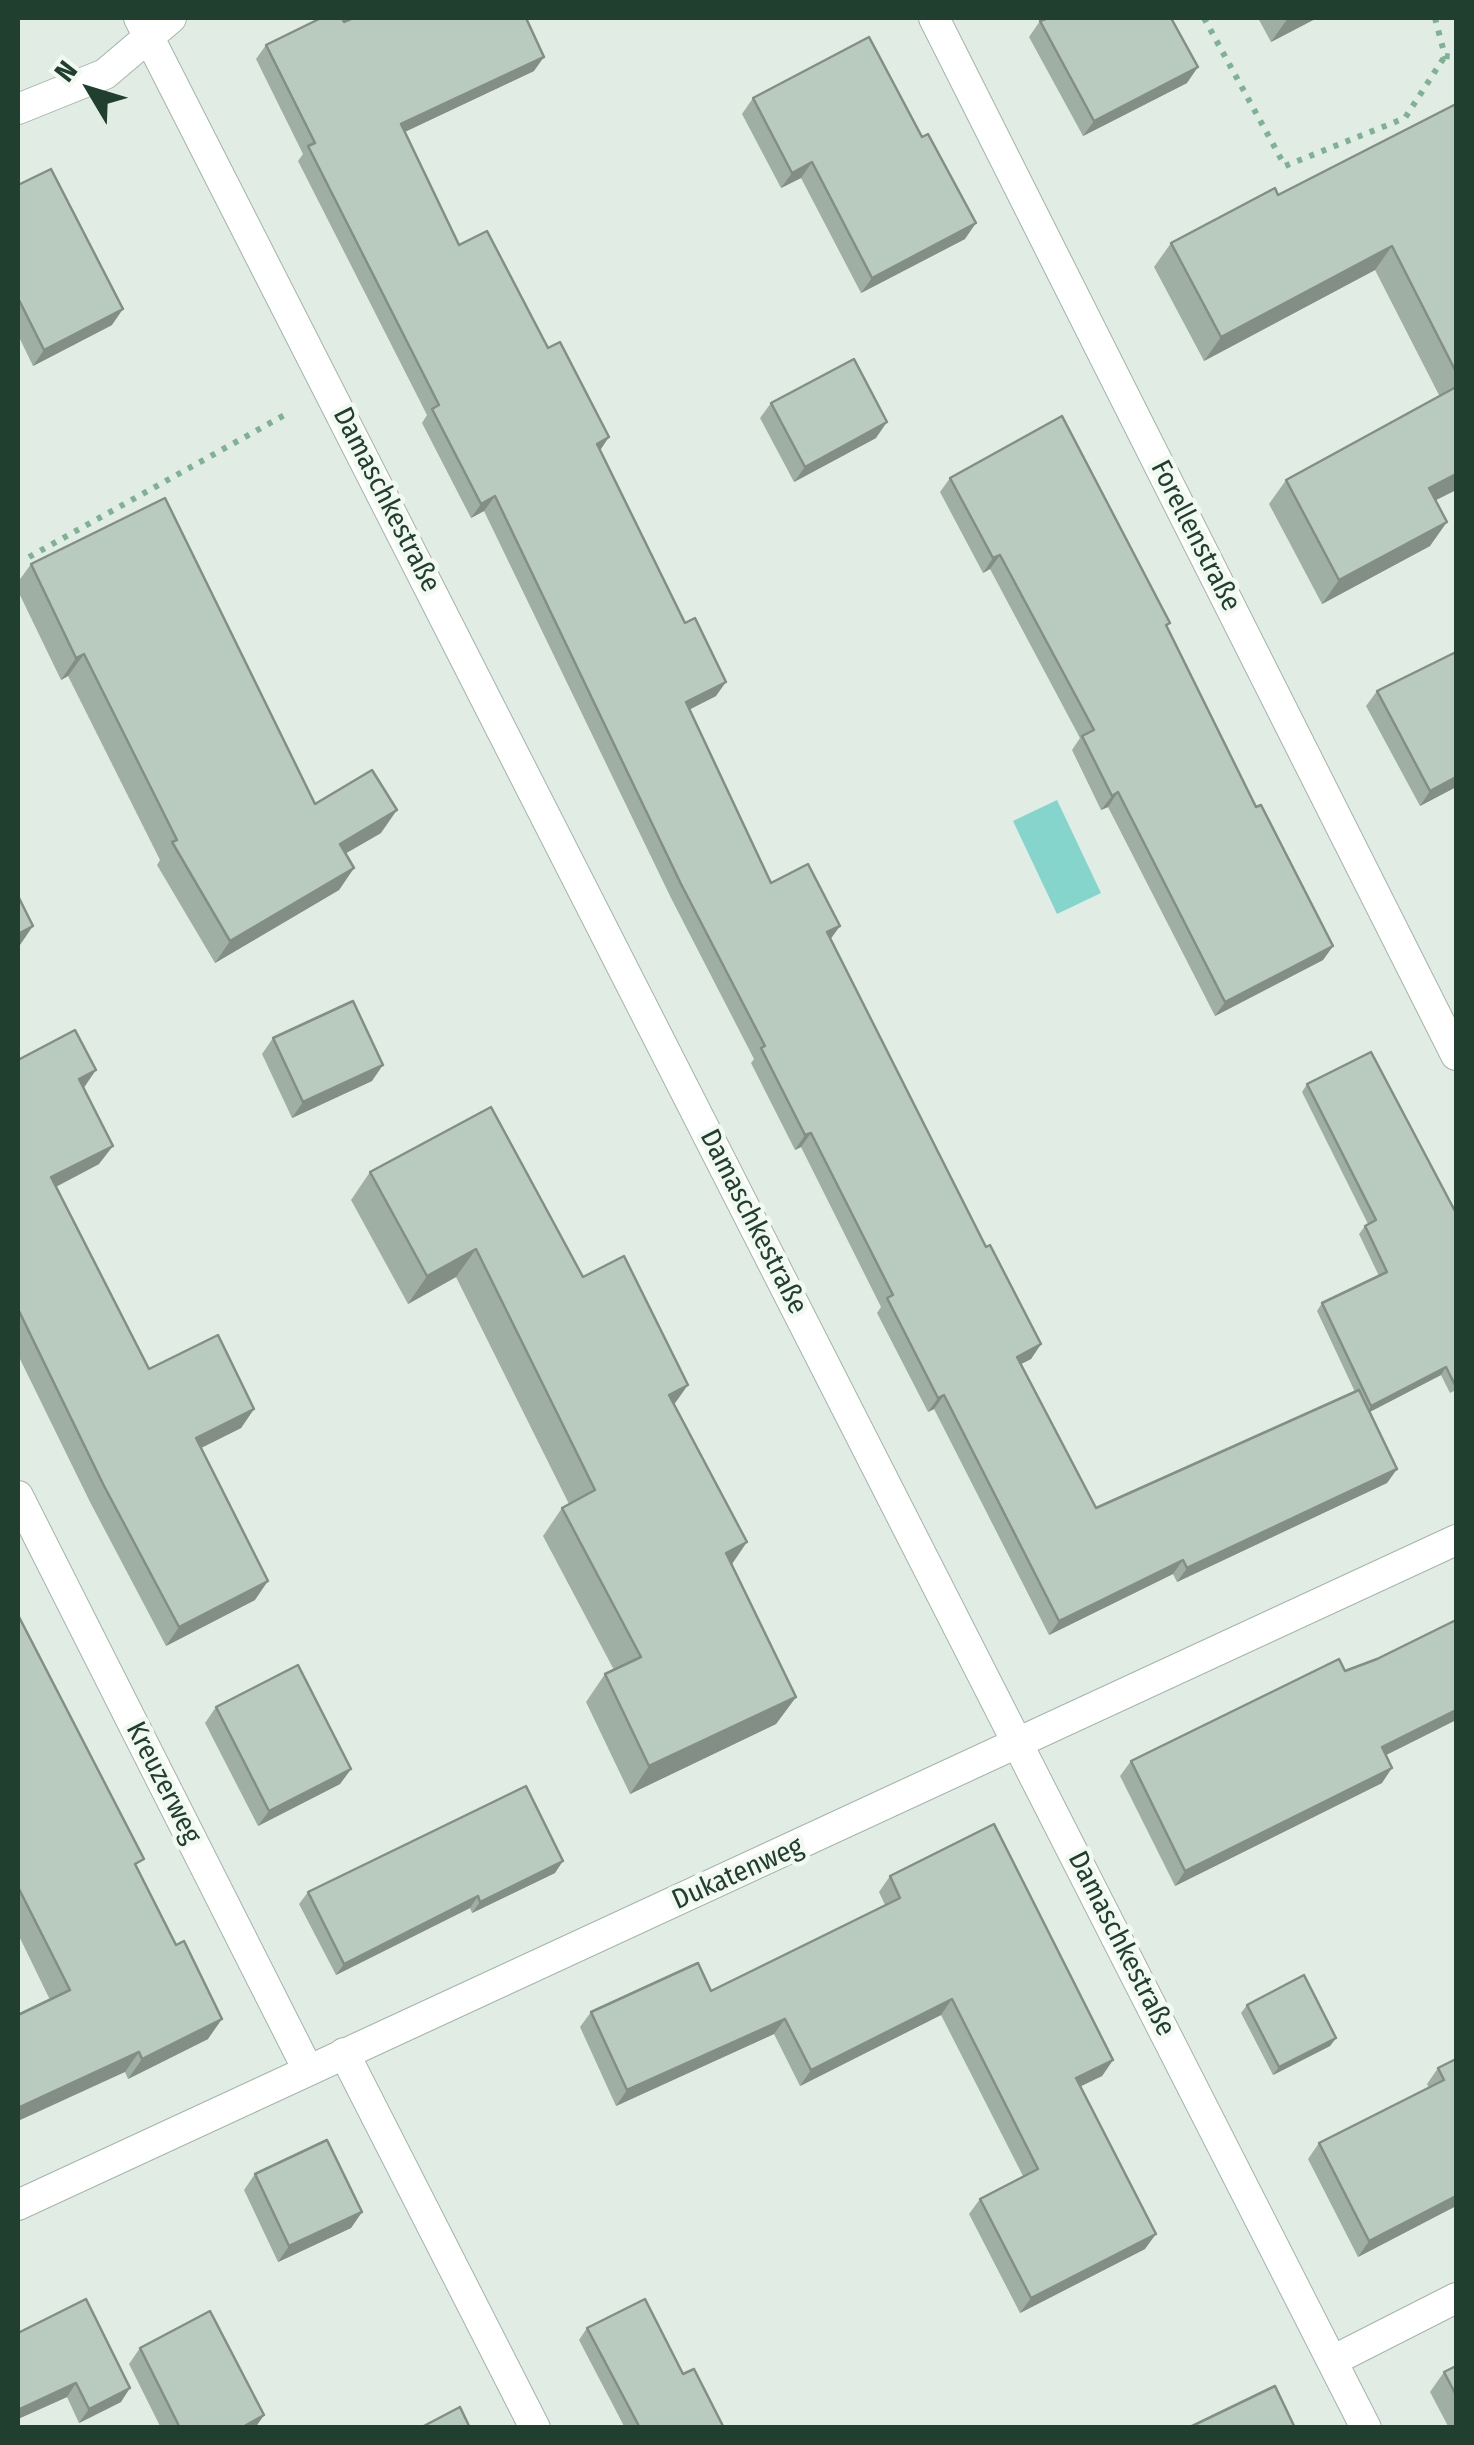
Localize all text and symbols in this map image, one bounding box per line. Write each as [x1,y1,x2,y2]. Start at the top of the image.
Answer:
north arrow [40,40,140,140]
text: N [48,54,84,88]
street label: Damaschkestraße [325,402,447,598]
street label: Forellenstraße [1143,455,1247,617]
street label: Damaschkestraße [692,1124,814,1320]
street label: Kreuzerweg [118,1717,208,1849]
street label: Dukatenweg [667,1830,809,1918]
street label: Damaschkestraße [1060,1846,1182,2042]

